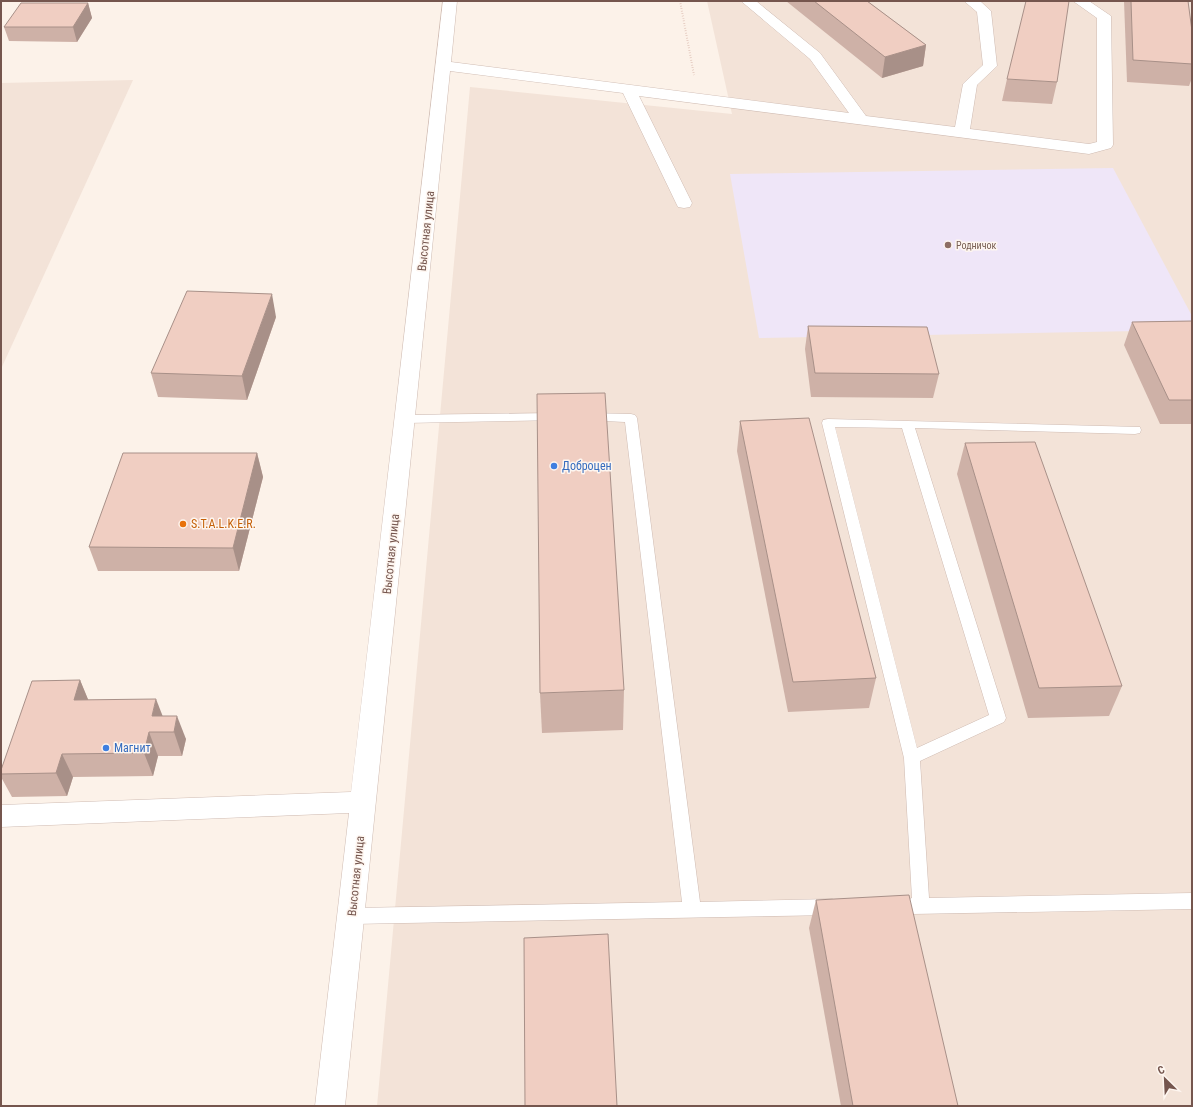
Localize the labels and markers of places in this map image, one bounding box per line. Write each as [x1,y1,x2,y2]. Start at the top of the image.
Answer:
marker: Родничок [943,240,953,250]
place label: Родничок [956,240,997,251]
place label: Доброцен [562,459,612,473]
marker: Доброцен [549,461,559,471]
place label: S.T.A.L.K.E.R. [191,517,256,531]
marker: S.T.A.L.K.E.R. [178,519,188,529]
place label: Магнит [114,741,151,755]
marker: Магнит [101,743,111,753]

